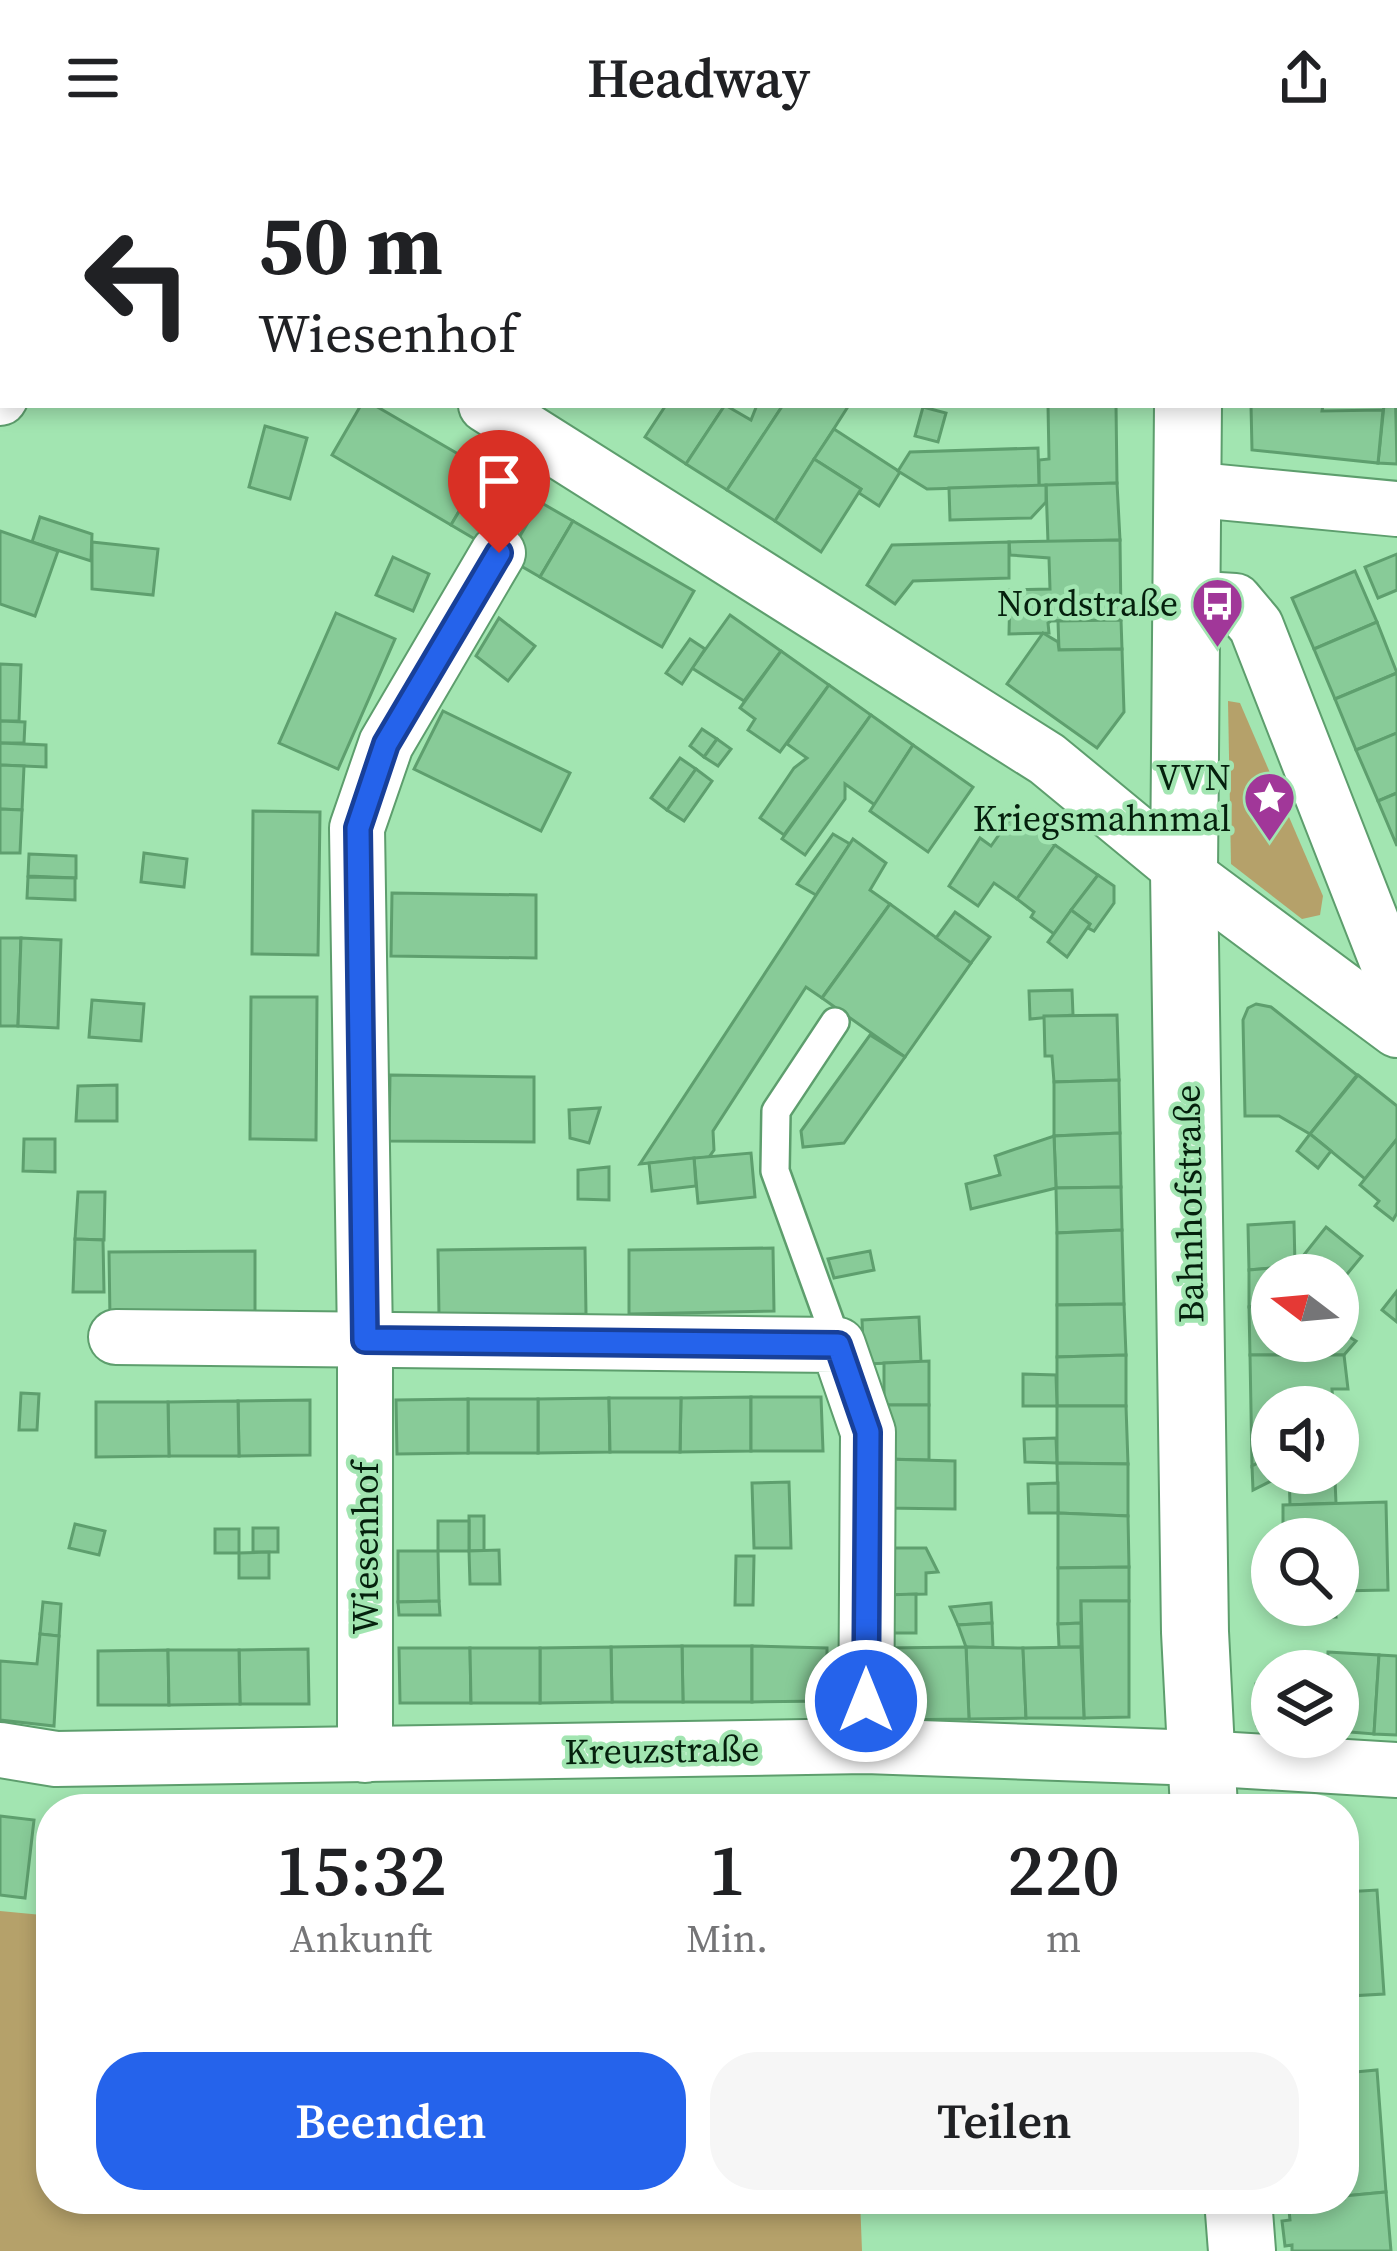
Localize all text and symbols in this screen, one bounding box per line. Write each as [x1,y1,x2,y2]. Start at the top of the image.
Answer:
text: Headway [587,41,810,115]
icon: menu [60,45,126,111]
icon: share [1271,45,1337,111]
text: 50 m [258,187,443,302]
icon: left [60,204,216,360]
text: Wiesenhof [258,296,517,370]
pin [448,430,550,553]
icon: arrive [466,448,532,514]
bus stop icon: Nordstraße [1189,575,1245,649]
place label: Nordstraße [997,579,1178,628]
place label: VVN Kriegsmahnmal [973,753,1231,843]
place icon: VVN Kriegsmahnmal [1242,770,1298,844]
street label: Bahnhofstraße [1162,1084,1216,1324]
north arrow [1251,1254,1359,1362]
map controls [1251,1254,1359,1758]
button: sound [1251,1386,1359,1494]
street label: Wiesenhof [341,1458,390,1634]
button: search [1251,1518,1359,1626]
position arrow [803,1638,929,1764]
button: layers [1251,1650,1359,1758]
street label: Kreuzstraße [564,1724,760,1776]
text: 15:32 [275,1820,447,1919]
text: 1 [708,1820,746,1919]
text: 220 [1007,1820,1120,1919]
text: Ankunft [290,1912,432,1965]
text: Min. [686,1912,768,1965]
text: m [1046,1912,1081,1965]
button: Beenden [96,2052,686,2190]
button: Teilen [710,2052,1299,2190]

